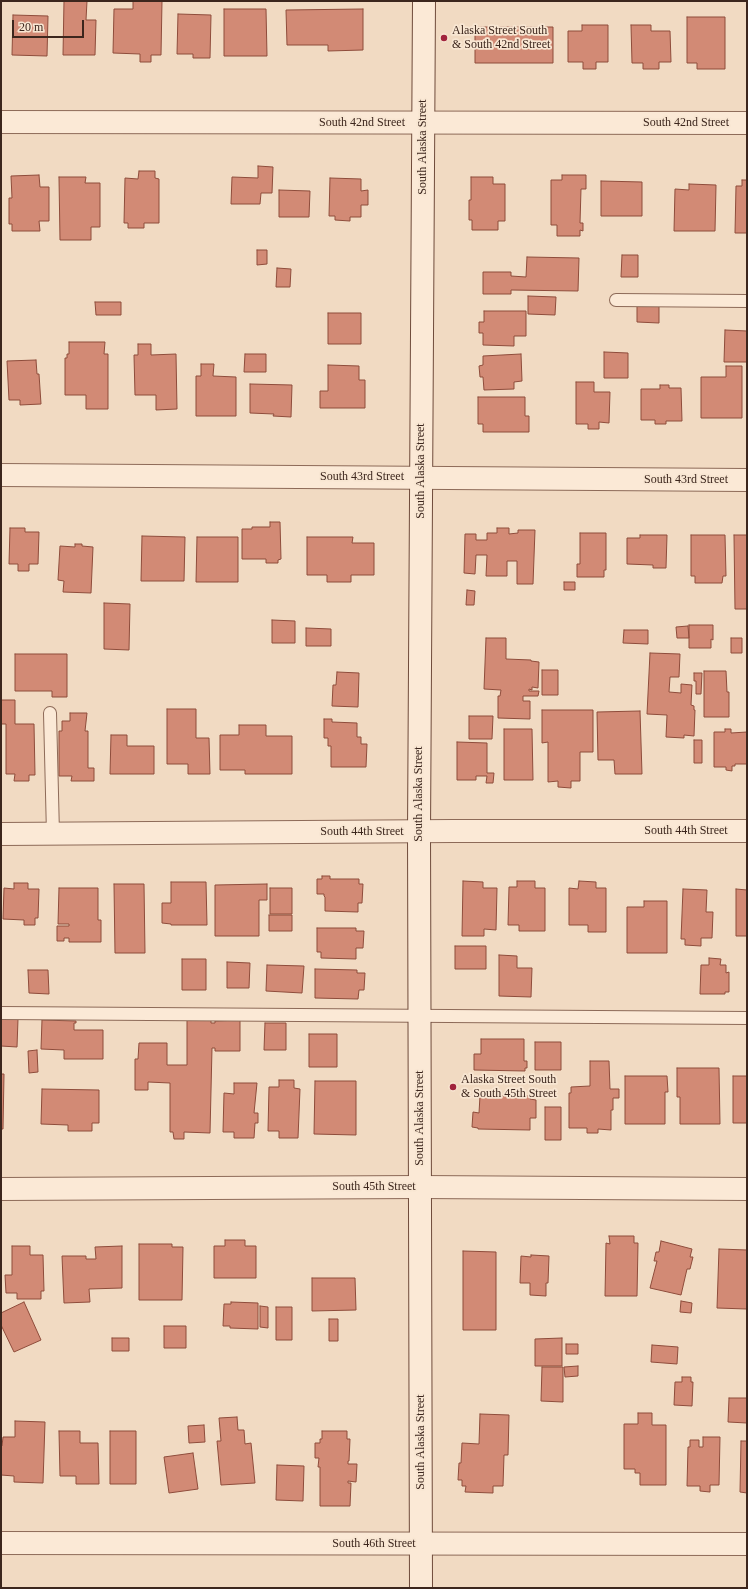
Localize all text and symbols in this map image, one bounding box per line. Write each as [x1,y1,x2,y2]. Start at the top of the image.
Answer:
scale bar [14,12,86,38]
text: 20 m [19,20,43,34]
place label: Alaska Street South & South 42nd Street [452,24,550,52]
marker: Alaska Street South & South 42nd Street [439,33,449,43]
street label: South Alaska Street [416,99,430,195]
street label: South 42nd Street [319,116,405,130]
street label: South 42nd Street [643,116,729,130]
street label: South Alaska Street [414,423,428,519]
street label: South 43rd Street [320,470,404,484]
street label: South 43rd Street [644,473,728,487]
street label: South Alaska Street [412,746,426,842]
street label: South 44th Street [644,824,728,838]
street label: South 44th Street [320,825,404,839]
street label: South Alaska Street [413,1070,427,1166]
place label: Alaska Street South & South 45th Street [461,1073,557,1101]
marker: Alaska Street South & South 45th Street [448,1082,458,1092]
street label: South 45th Street [332,1180,416,1194]
street label: South Alaska Street [414,1394,428,1490]
street label: South 46th Street [332,1537,416,1551]

